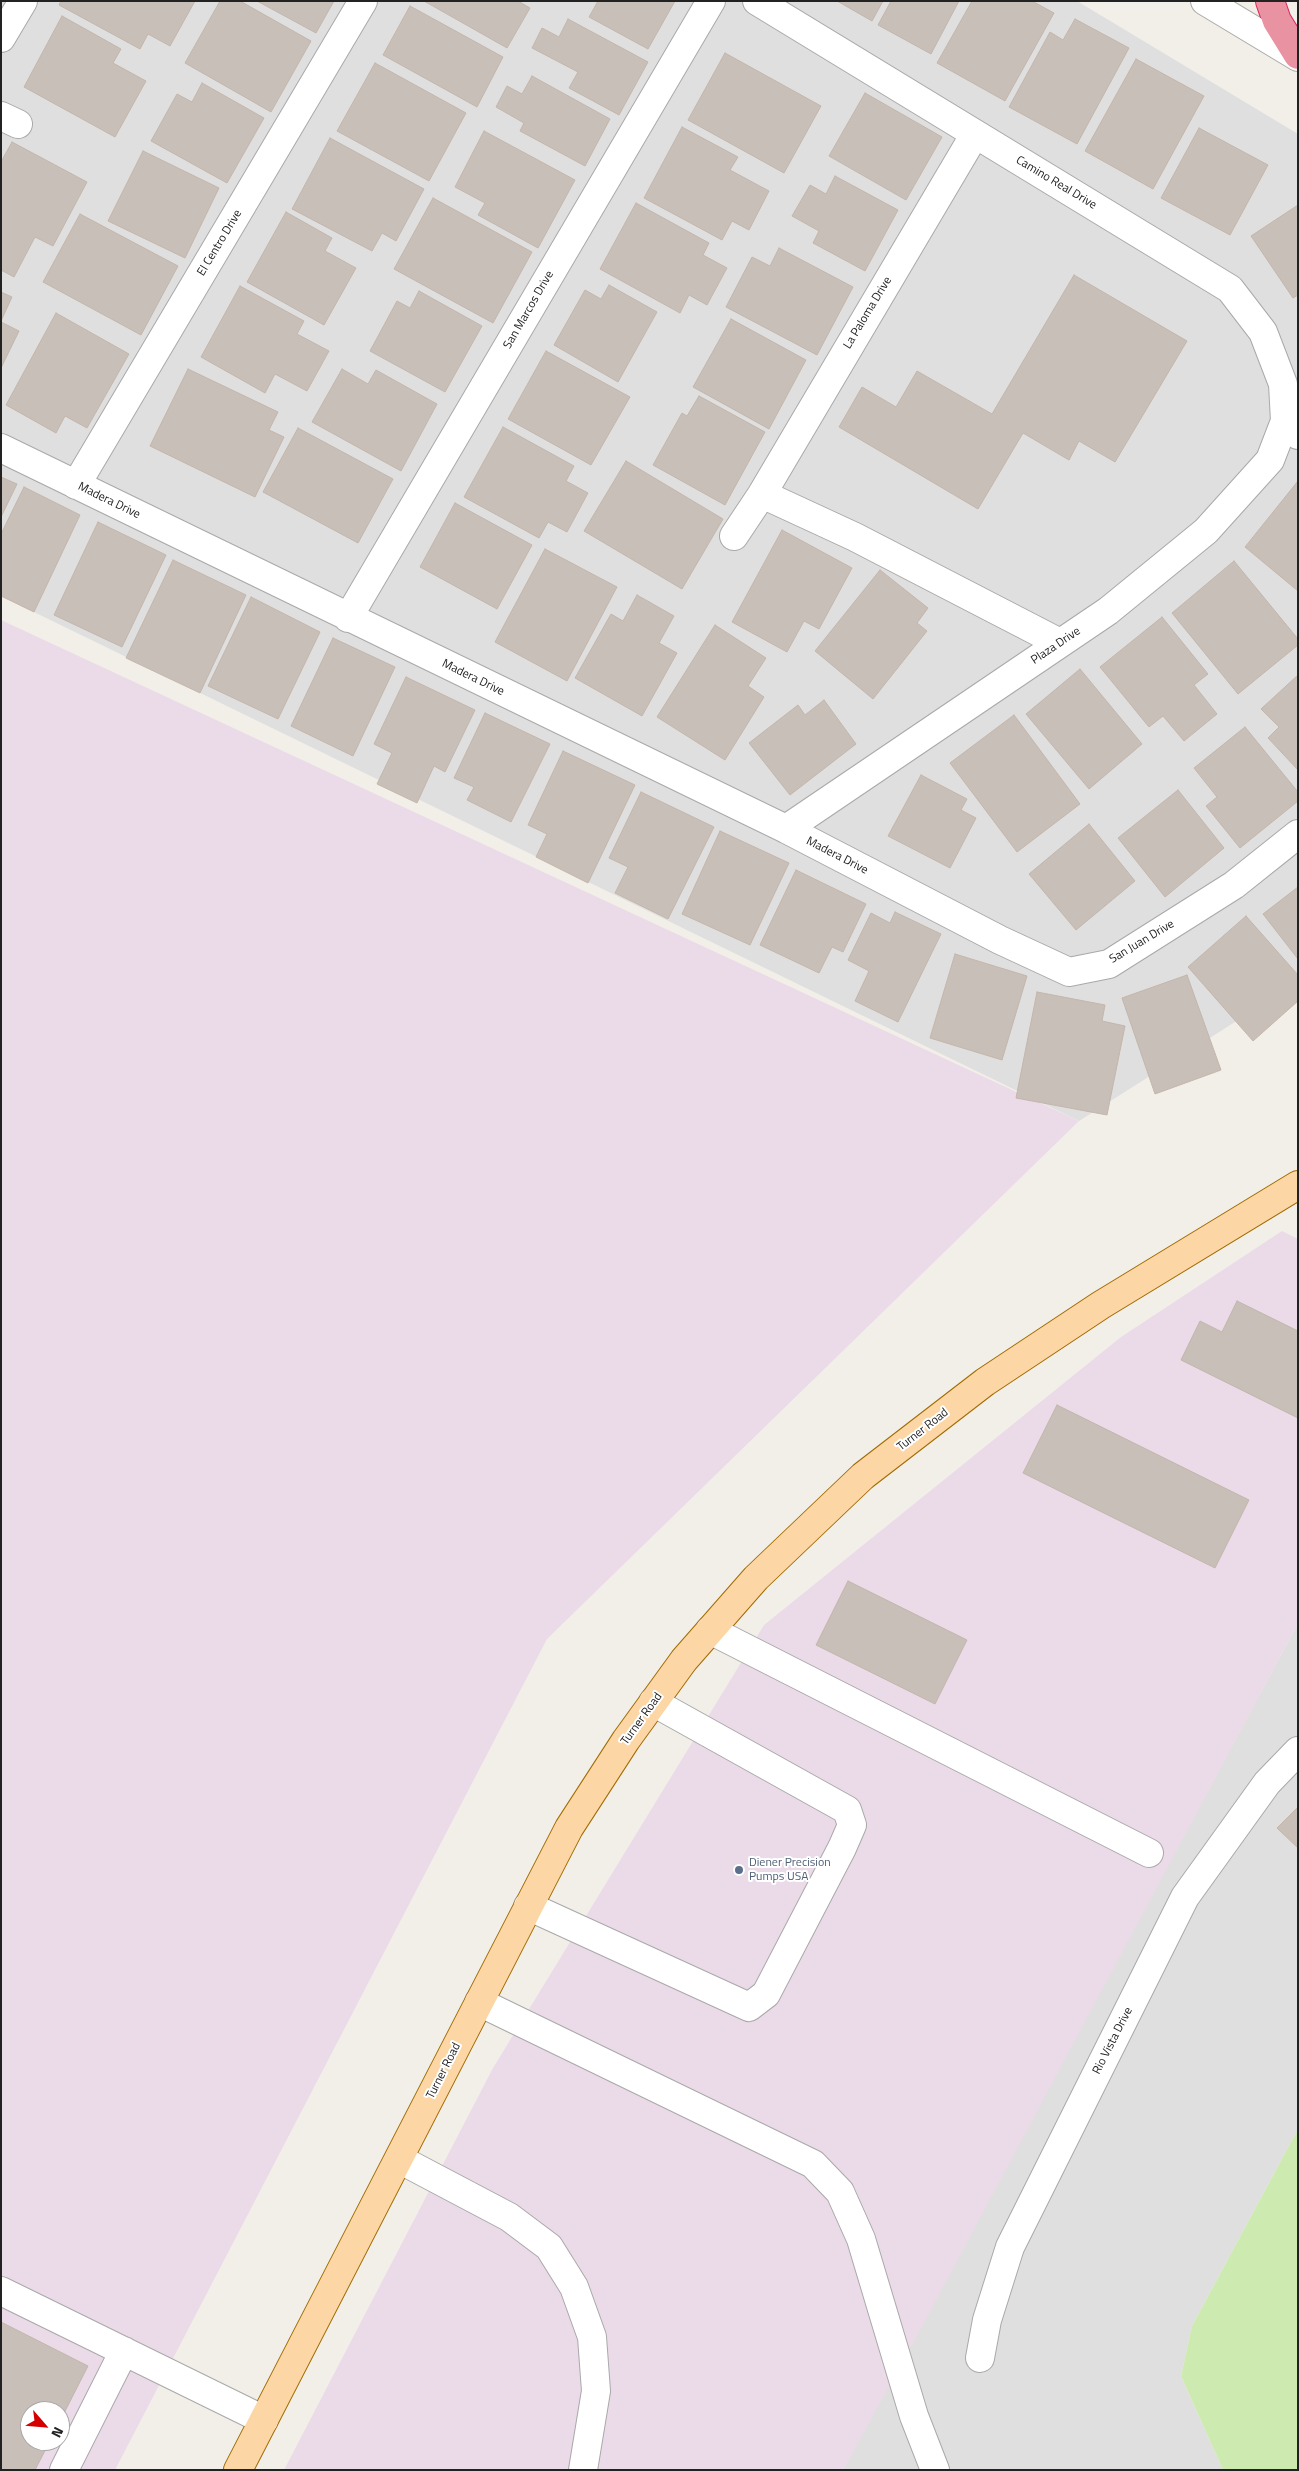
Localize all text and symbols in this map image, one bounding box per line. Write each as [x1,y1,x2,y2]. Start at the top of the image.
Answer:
street label: Camino Real Drive [1013,153,1099,213]
street label: El Centro Drive [195,207,245,279]
street label: San Marcos Drive [501,268,557,352]
street label: La Paloma Drive [841,274,895,352]
street label: Madera Drive [75,480,143,522]
street label: Plaza Drive [1029,624,1083,668]
street label: Madera Drive [439,657,507,699]
street label: Madera Drive [804,834,870,878]
street label: San Juan Drive [1107,917,1177,967]
street label: Turner Road [895,1406,951,1454]
street label: Turner Road [618,1690,666,1748]
place label: Diener Precision Pumps USA [749,1856,831,1884]
marker: Diener Precision Pumps USA [733,1864,745,1876]
street label: Rio Vista Drive [1090,2005,1136,2077]
street label: Turner Road [424,2041,464,2101]
north arrow [20,2401,70,2451]
text: N [46,2423,69,2442]

